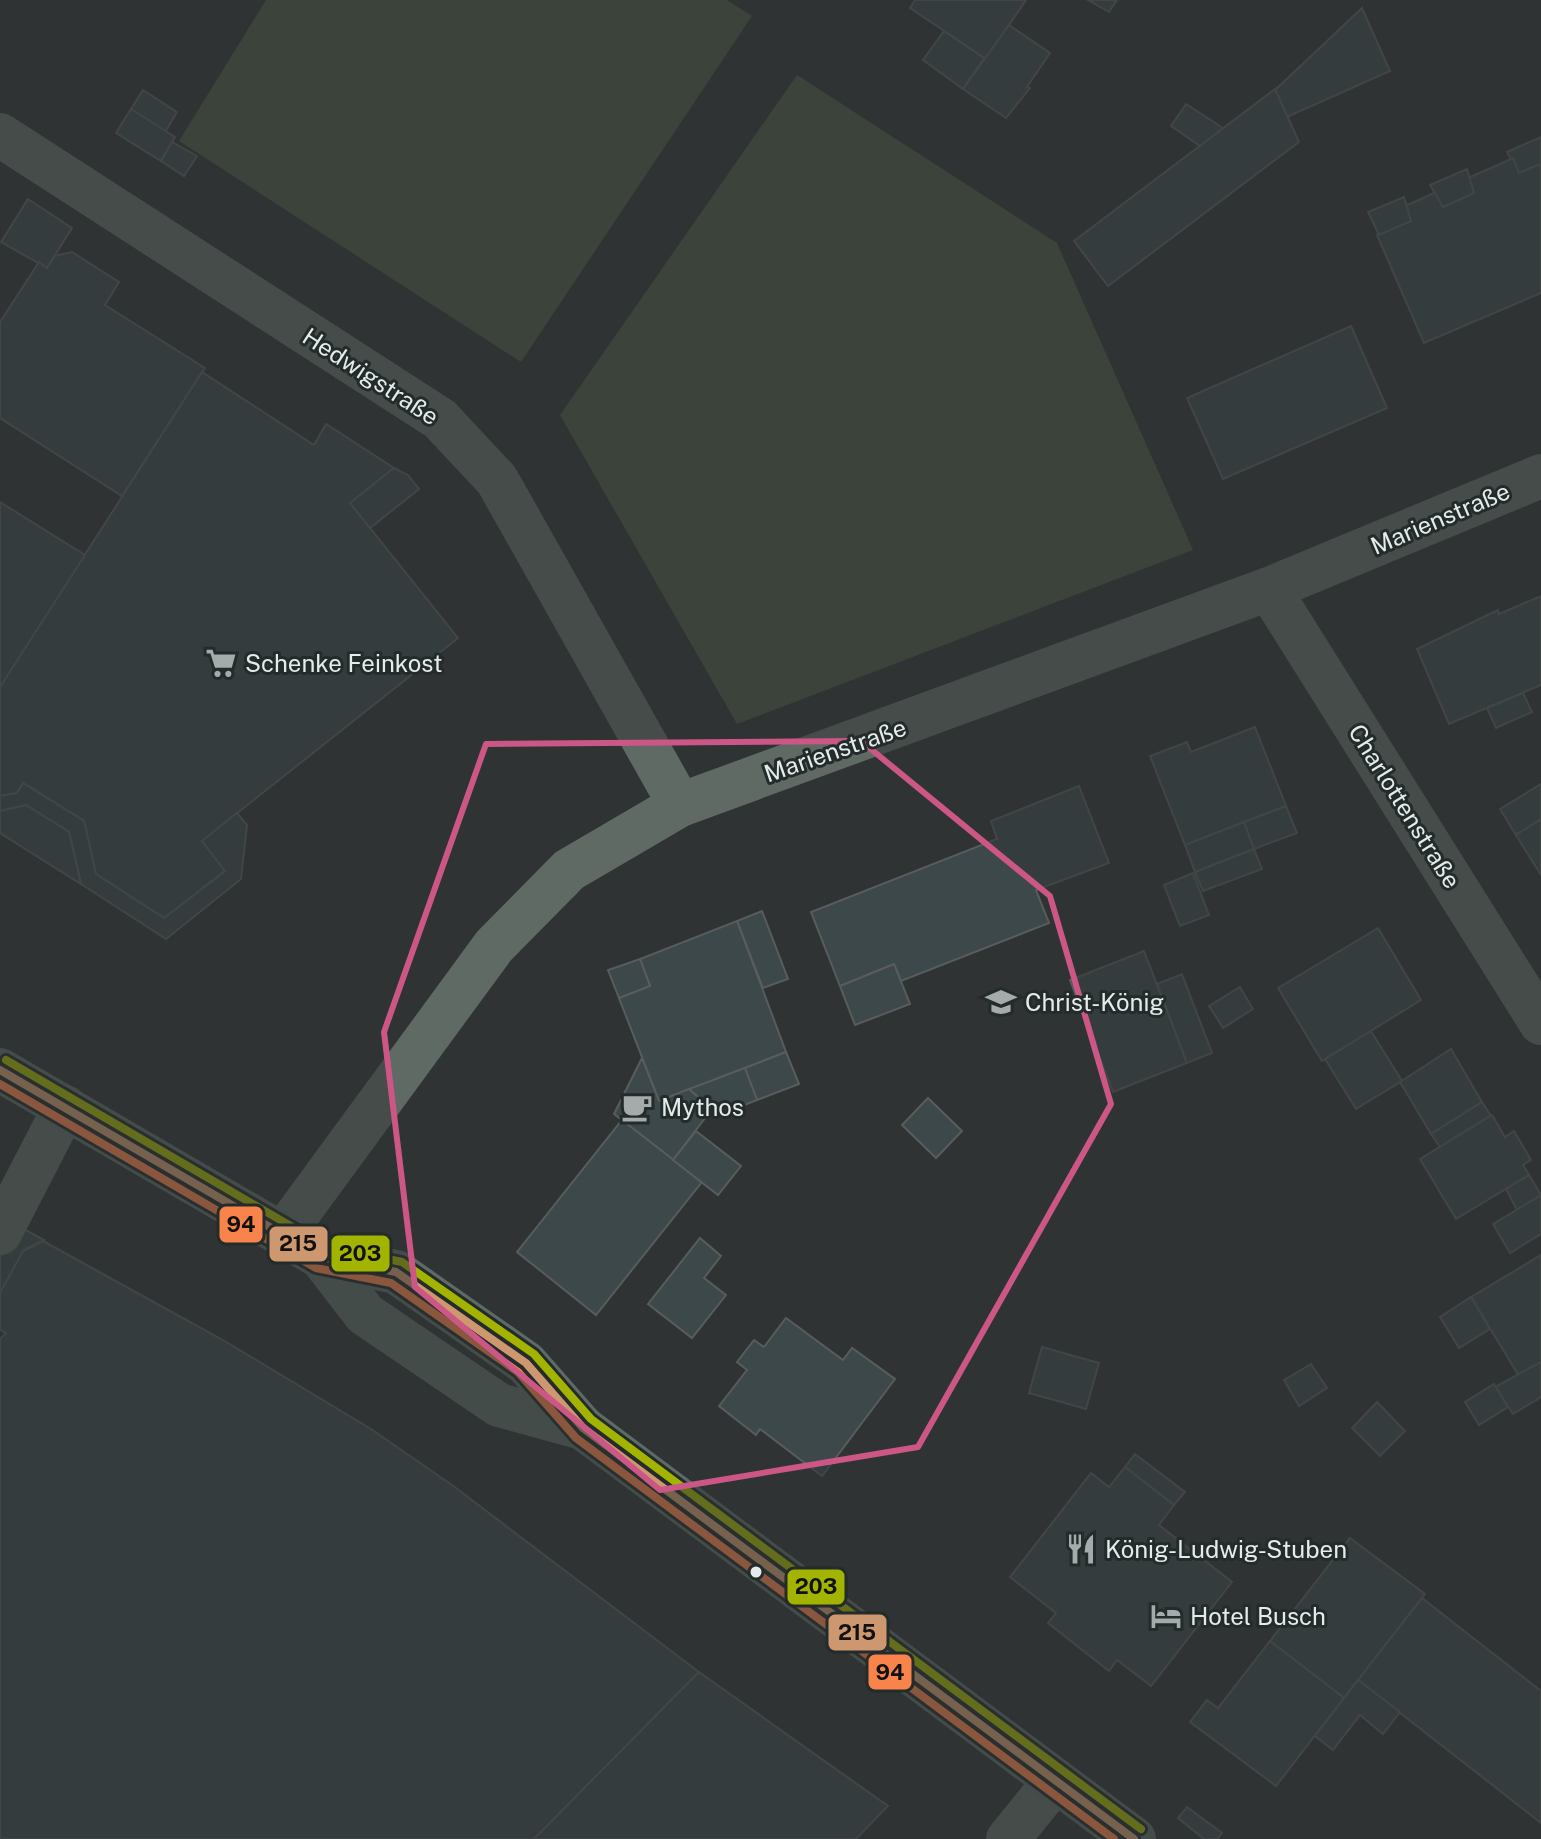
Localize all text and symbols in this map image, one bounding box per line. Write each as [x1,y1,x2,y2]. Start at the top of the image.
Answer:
street label: Hedwigstraße [298,322,444,430]
street label: Marienstraße [1366,476,1514,560]
supermarket icon: Schenke Feinkost [204,646,238,680]
place label: Schenke Feinkost [245,649,442,677]
street label: Marienstraße [760,713,910,787]
street label: Charlottenstraße [1343,719,1467,893]
school or university icon: Christ-König [984,985,1018,1019]
place label: Christ-König [1025,988,1164,1016]
cafe icon: Mythos [620,1090,654,1124]
place label: Mythos [661,1093,744,1121]
line badge: 94 [218,1205,264,1244]
text: 94 [227,1211,255,1237]
line badge: 215 [268,1225,329,1263]
text: 215 [279,1230,317,1256]
line badge: 203 [330,1234,391,1273]
text: 203 [339,1240,381,1266]
restaurant icon: König-Ludwig-Stuben [1064,1532,1098,1566]
place label: König-Ludwig-Stuben [1105,1535,1347,1563]
unlabelled marker [748,1564,764,1580]
line badge: 203 [786,1568,846,1606]
text: 203 [795,1573,837,1599]
hotel icon: Hotel Busch [1149,1599,1183,1633]
place label: Hotel Busch [1190,1602,1326,1630]
line badge: 215 [827,1613,888,1652]
text: 215 [838,1619,876,1645]
line badge: 94 [867,1653,913,1691]
text: 94 [876,1659,904,1685]

